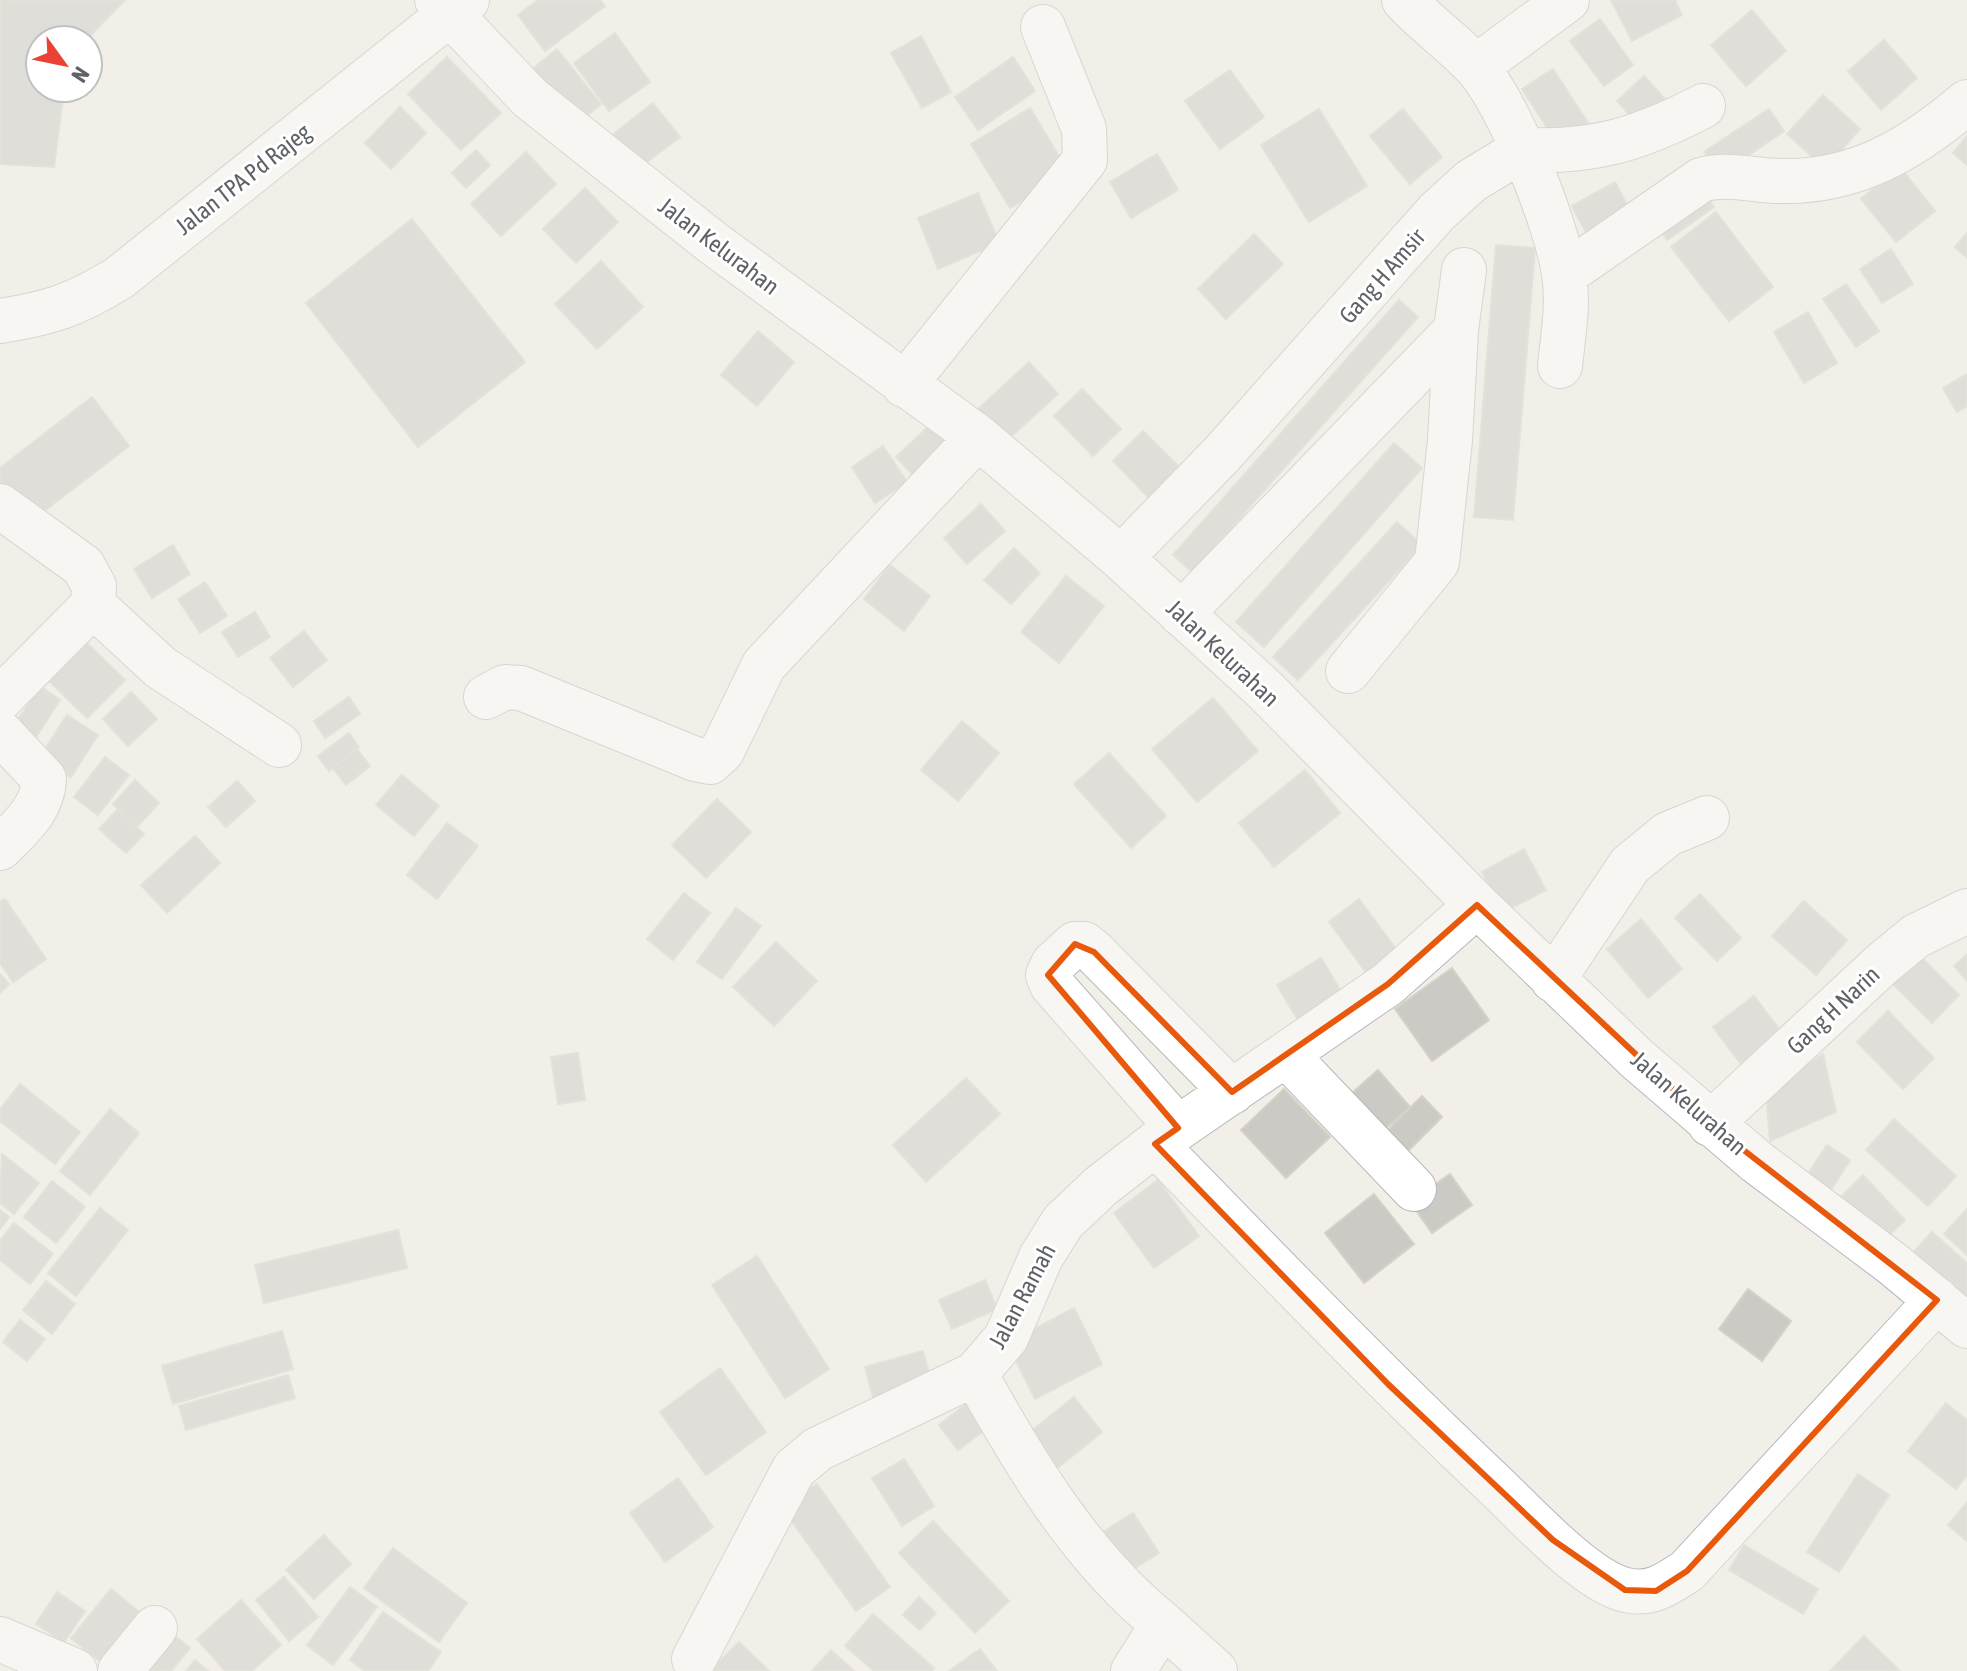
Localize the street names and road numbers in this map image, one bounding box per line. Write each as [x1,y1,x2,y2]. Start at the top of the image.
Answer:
street label: Jalan TPA Pd Rajeg [170,118,316,240]
street label: Jalan Kelurahan [654,192,784,300]
street label: Gang H Amsir [1334,223,1431,329]
street label: Jalan Kelurahan [1161,594,1285,712]
street label: Gang H Narin [1781,961,1885,1059]
street label: Jalan Kelurahan [1626,1046,1752,1160]
street label: Jalan Ramah [983,1239,1061,1353]

